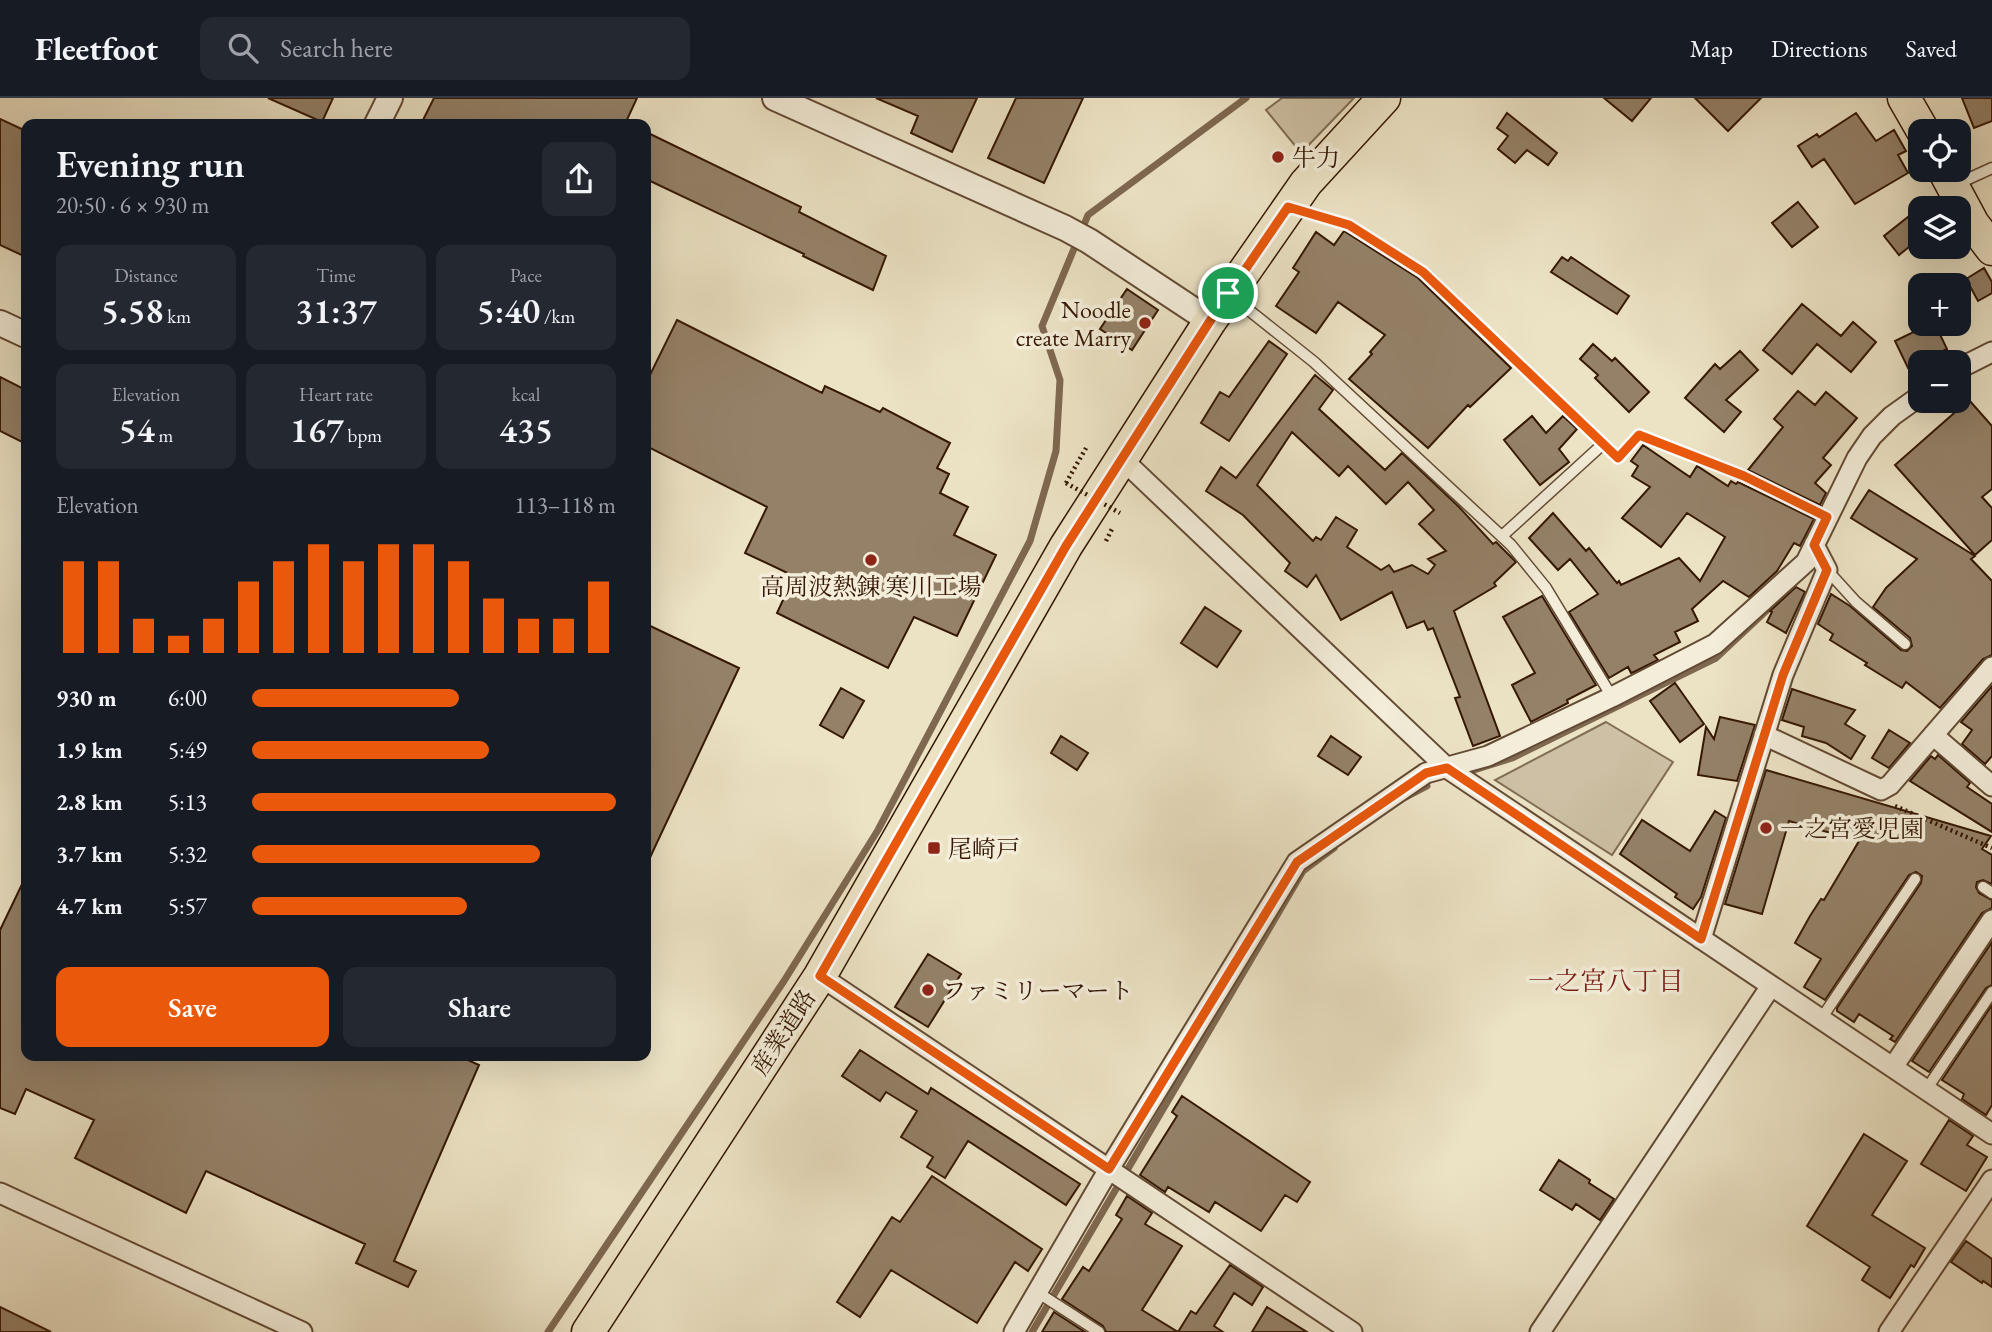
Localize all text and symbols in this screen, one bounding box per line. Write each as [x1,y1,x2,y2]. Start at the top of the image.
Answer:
search box [200,17,690,80]
text: Fleetfoot [35,27,158,70]
icon: search [224,29,262,67]
text: Search here [280,31,393,65]
text: Map [1690,33,1733,64]
text: Directions [1771,33,1868,64]
text: Saved [1906,33,1957,64]
map controls [1908,119,1971,413]
button: locate [1908,119,1971,182]
text: Evening run [56,139,245,188]
button: share [542,142,616,216]
place label: 牛力 [1292,142,1340,173]
marker: 牛力 [1270,149,1286,165]
text: 20:50 · 6 × 930 m [56,190,209,220]
button: layers [1908,196,1971,259]
text: Distance [114,263,178,288]
text: Time [316,263,356,288]
text: Pace [510,263,542,288]
pin [1198,263,1258,323]
button: + [1908,273,1971,336]
icon: arrive [1209,274,1247,312]
text: 5.58 [101,288,163,333]
text: 31:37 [295,288,377,333]
text: 5:40 [477,288,540,333]
place label: Noodle create Marry [1016,294,1131,353]
text: km [163,304,191,329]
text: /km [540,304,575,329]
marker: Noodle create Marry [1137,315,1153,331]
button: − [1908,350,1971,413]
text: Elevation [112,382,180,407]
text: Heart rate [299,382,373,407]
text: kcal [512,382,540,407]
text: 54 [119,407,155,452]
text: 167 [290,407,344,452]
text: 435 [499,407,553,452]
text: m [155,423,173,448]
text: bpm [344,423,382,448]
text: Elevation [56,490,139,520]
text: 113–118 m [515,490,616,520]
marker: 高周波熱錬 寒川工場 [863,552,879,568]
place label: 高周波熱錬 寒川工場 [761,571,981,602]
text: 930 m [56,683,117,713]
text: 6:00 [168,683,207,713]
text: 1.9 km [56,735,123,765]
text: 5:49 [168,735,207,765]
text: 2.8 km [56,787,123,817]
text: 5:13 [168,787,207,817]
place label: 一之宮愛児園 [1780,813,1924,844]
marker: 一之宮愛児園 [1758,820,1774,836]
place label: 尾崎戸 [948,833,1020,864]
text: 3.7 km [56,839,123,869]
text: 5:32 [168,839,207,869]
marker: 尾崎戸 [926,840,942,856]
text: 4.7 km [56,891,123,921]
text: 5:57 [168,891,207,921]
district label: 一之宮八丁目 [1528,964,1684,998]
button: Save [56,967,329,1047]
button: Share [343,967,616,1047]
place label: ファミリーマート [942,975,1134,1006]
marker: ファミリーマート [920,982,936,998]
street label: 産業道路 [744,983,822,1081]

